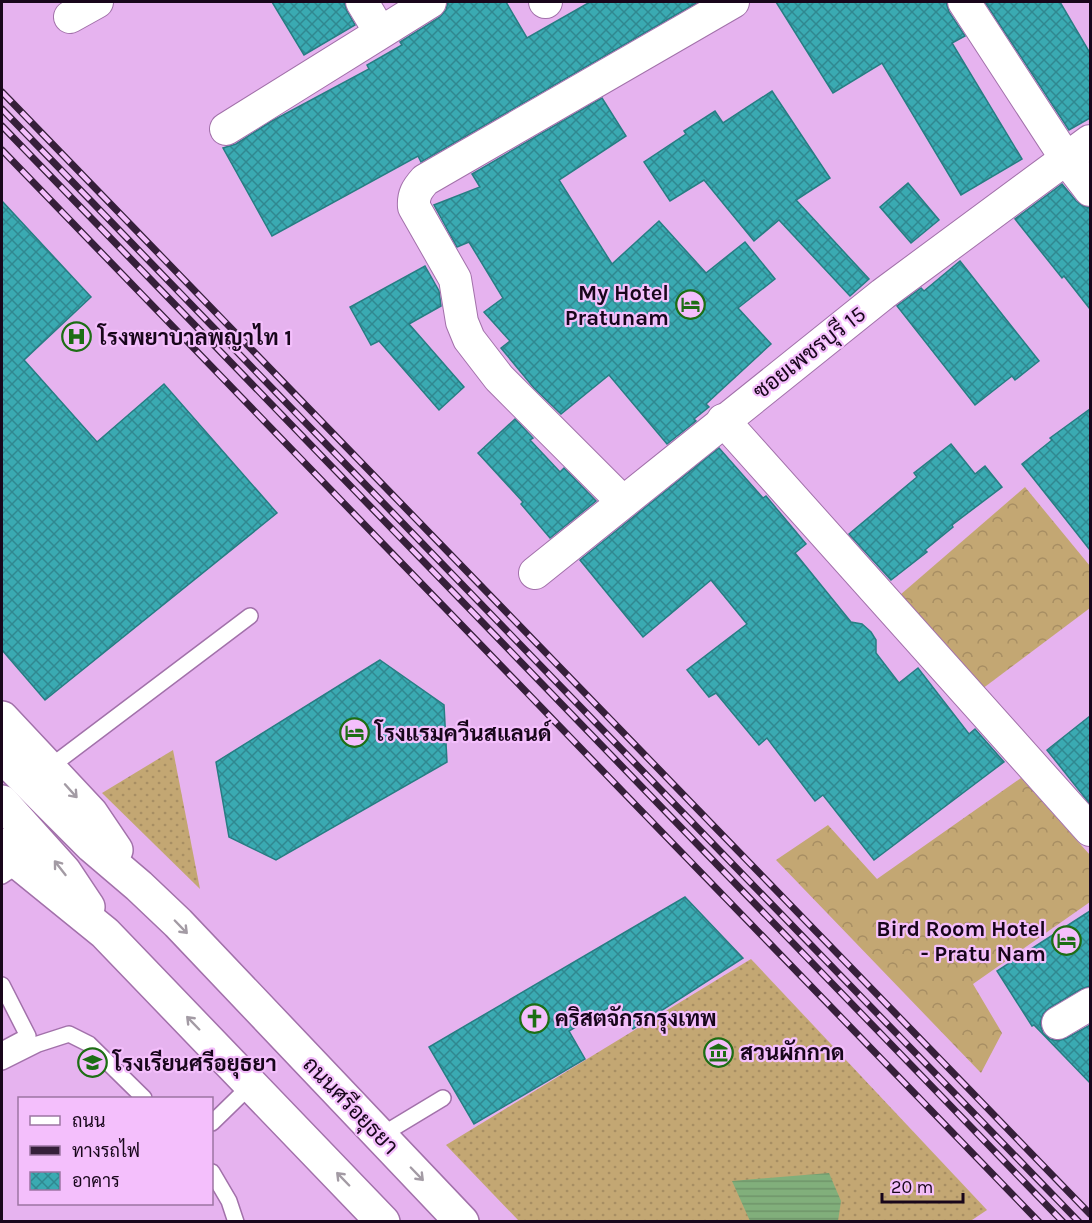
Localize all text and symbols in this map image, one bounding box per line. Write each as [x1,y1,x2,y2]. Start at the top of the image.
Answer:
place label: My Hotel Pratunam [565,280,669,331]
hotel icon: My Hotel Pratunam [674,289,706,321]
street label: ซอยเพชรบุรี 15 [748,300,872,406]
hospital icon: โรงพยาบาลพญาไท 1 [61,321,93,353]
place label: โรงพยาบาลพญาไท 1 [96,323,292,351]
hotel icon: โรงแรมควีนสแลนด์ [338,717,370,749]
place label: โรงแรมควีนสแลนด์ [373,719,552,747]
one-way arrow [64,783,78,798]
one-way arrow [54,860,67,876]
place label: Bird Room Hotel - Pratu Nam [876,916,1046,967]
one-way arrow [174,919,189,934]
hotel icon: Bird Room Hotel - Pratu Nam [1051,925,1083,957]
church icon: คริสตจักรกรุงเทพ [518,1002,550,1034]
place label: คริสตจักรกรุงเทพ [555,1005,716,1034]
one-way arrow [186,1016,200,1031]
museum icon: สวนผักกาด [703,1036,735,1068]
place label: สวนผักกาด [740,1039,845,1066]
school or university icon: โรงเรียนศรีอยุธยา [76,1047,108,1079]
place label: โรงเรียนศรีอยุธยา [111,1049,277,1079]
street label: ถนนศรีอยุธยา [296,1051,404,1161]
legend [18,1097,213,1205]
text: ถนน [72,1110,105,1132]
text: ทางรถไฟ [72,1138,140,1162]
scale bar [882,1166,963,1204]
one-way arrow [410,1167,424,1182]
text: อาคาร [72,1170,120,1192]
one-way arrow [336,1172,350,1187]
text: 20 m [891,1176,933,1198]

